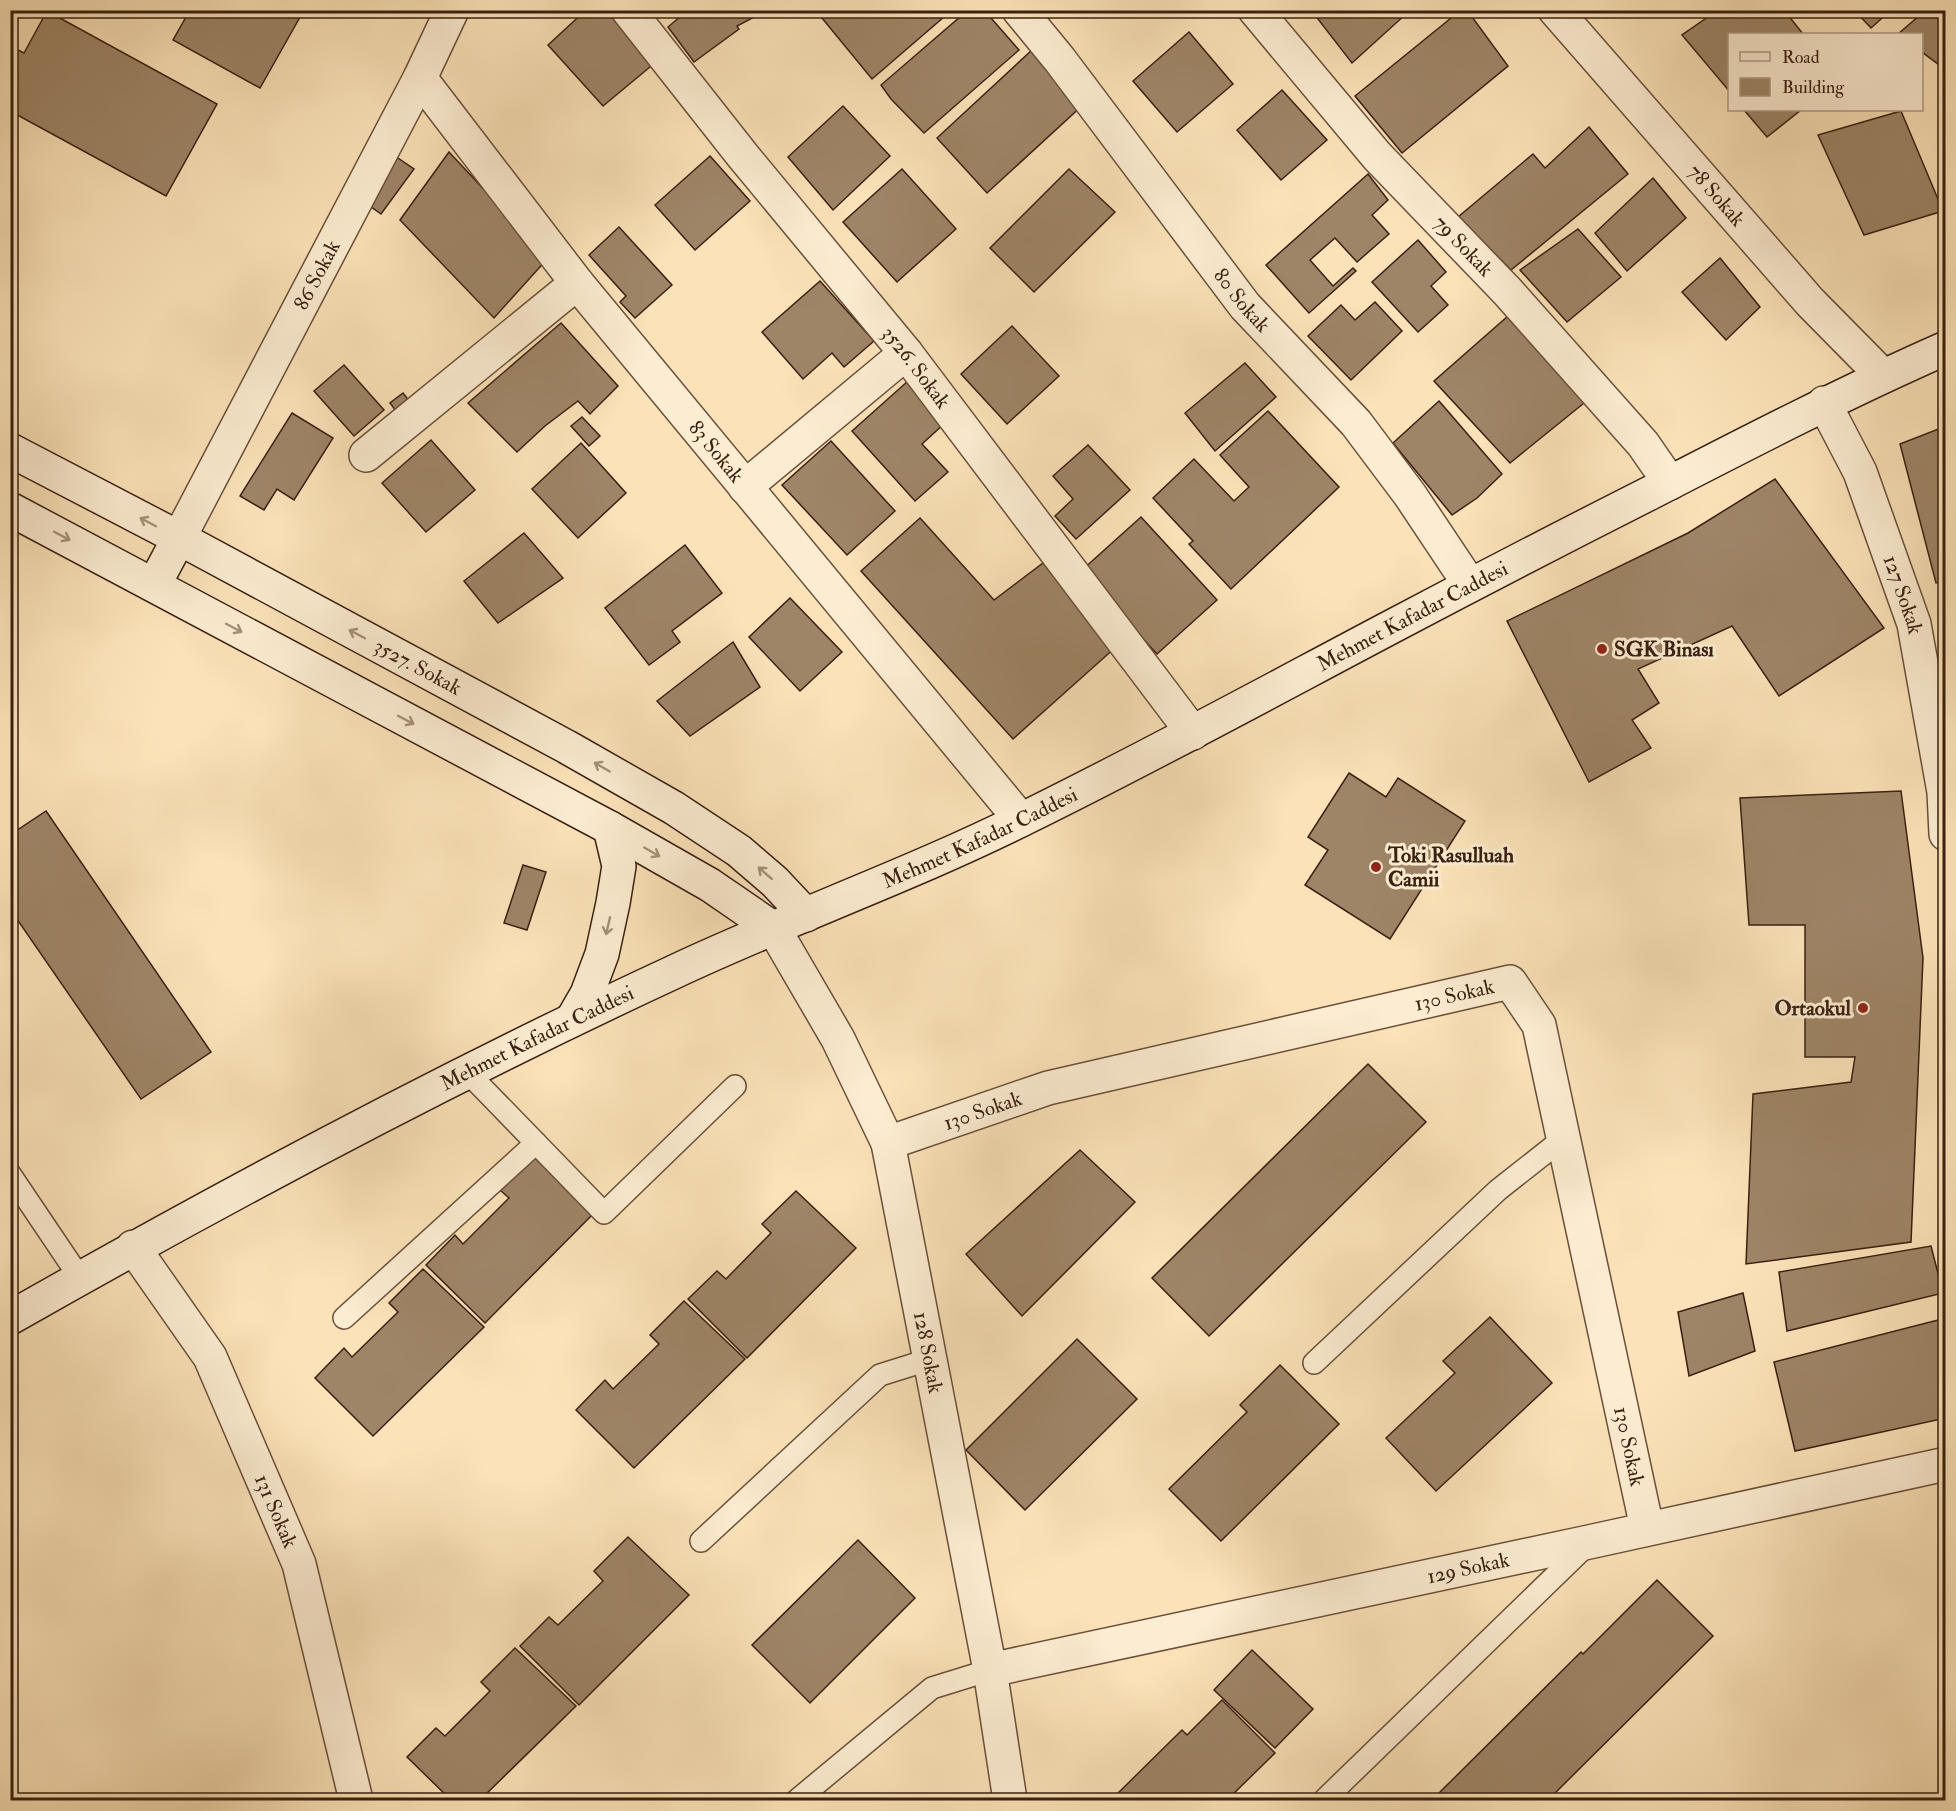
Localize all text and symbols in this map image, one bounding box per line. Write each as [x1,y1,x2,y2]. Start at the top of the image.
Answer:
legend [1728,33,1923,111]
text: Road [1782,46,1820,69]
text: Building [1782,76,1845,99]
street label: 78 Sokak [1682,158,1751,232]
street label: 79 Sokak [1428,209,1499,282]
street label: 86 Sokak [287,235,346,314]
street label: 80 Sokak [1208,263,1276,338]
street label: 3526. Sokak [876,320,957,414]
street label: 83 Sokak [683,415,750,488]
one-way arrow [139,515,157,527]
one-way arrow [53,530,70,542]
street label: 127 Sokak [1877,551,1929,636]
street label: Mehmet Kafadar Caddesi [1312,555,1513,677]
one-way arrow [225,622,242,634]
one-way arrow [349,628,366,640]
street label: 3527. Sokak [369,632,467,701]
place label: SGK Binası [1614,636,1714,663]
marker: SGK Binası [1595,642,1609,656]
one-way arrow [397,714,414,726]
one-way arrow [594,761,611,773]
street label: Mehmet Kafadar Caddesi [878,780,1082,894]
place label: Toki Rasulluah Camii [1387,842,1514,893]
one-way arrow [643,846,660,858]
marker: Toki Rasulluah Camii [1369,860,1383,874]
one-way arrow [757,867,773,880]
one-way arrow [602,916,613,936]
street label: 130 Sokak [1412,973,1497,1017]
street label: Mehmet Kafadar Caddesi [436,979,639,1097]
place label: Ortaokul [1774,995,1852,1022]
marker: Ortaokul [1856,1001,1870,1015]
street label: 130 Sokak [940,1085,1025,1136]
street label: 128 Sokak [907,1309,950,1396]
street label: 130 Sokak [1608,1404,1651,1489]
street label: 131 Sokak [248,1470,304,1552]
street label: 129 Sokak [1424,1546,1512,1590]

